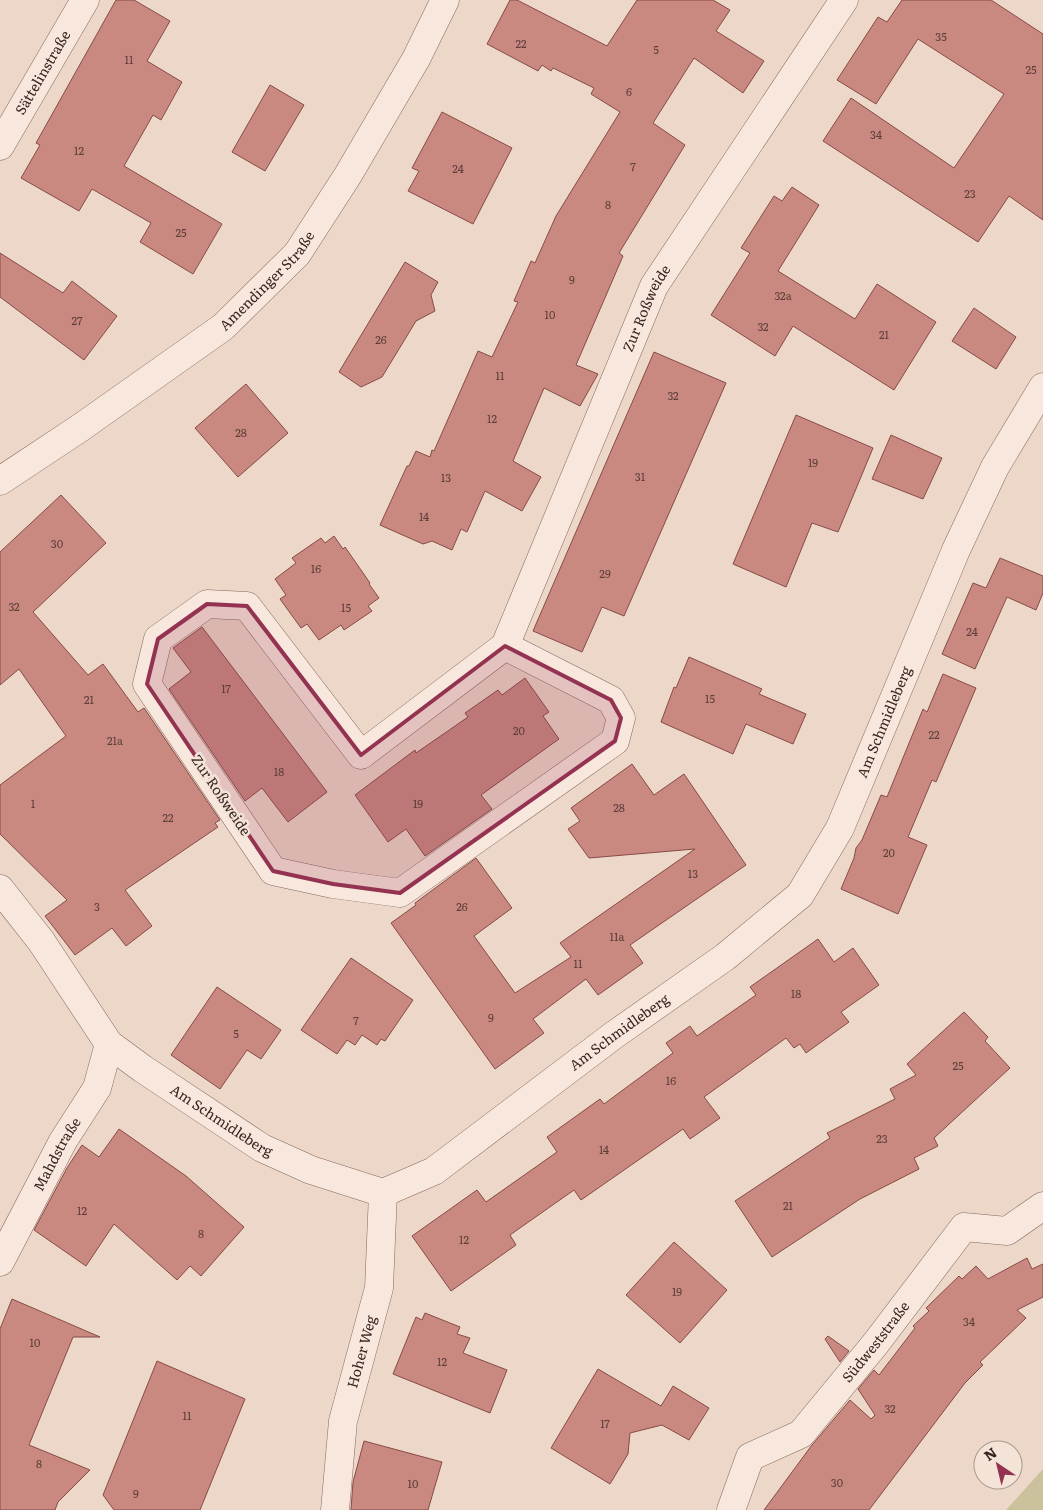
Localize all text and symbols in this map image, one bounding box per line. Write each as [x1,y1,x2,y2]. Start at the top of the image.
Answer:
street label: Sättelinstraße [9,26,74,118]
house number: 35 [935,28,947,44]
house number: 22 [515,35,527,51]
house number: 5 [653,41,659,57]
house number: 11 [125,51,134,67]
house number: 25 [1025,61,1037,77]
house number: 6 [626,83,632,99]
house number: 34 [870,126,882,142]
house number: 12 [74,142,84,158]
house number: 7 [630,158,636,174]
house number: 24 [452,160,464,176]
house number: 23 [964,185,976,201]
house number: 8 [605,196,611,212]
house number: 25 [175,224,187,240]
street label: Amendinger Straße [214,227,318,335]
street label: Zur Roßweide [617,260,674,355]
house number: 9 [569,271,575,287]
house number: 32a [774,287,792,303]
house number: 10 [545,306,555,322]
house number: 27 [71,312,83,328]
house number: 32 [757,318,769,334]
house number: 21 [879,326,890,342]
house number: 26 [375,331,387,347]
house number: 11 [496,367,505,383]
house number: 32 [667,387,679,403]
house number: 12 [487,410,497,426]
house number: 28 [235,424,247,440]
house number: 19 [808,454,818,470]
house number: 31 [635,468,646,484]
house number: 13 [441,469,451,485]
house number: 14 [419,508,429,524]
house number: 30 [51,535,63,551]
house number: 16 [311,560,321,576]
house number: 29 [599,565,611,581]
house number: 32 [8,598,20,614]
house number: 15 [341,599,351,615]
house number: 24 [966,623,978,639]
street label: Am Schmidleberg [851,663,916,780]
house number: 17 [221,680,231,696]
house number: 15 [705,690,715,706]
house number: 21 [84,691,95,707]
house number: 20 [513,722,525,738]
house number: 22 [928,726,940,742]
house number: 21a [107,732,123,748]
street label: Zur Roßweide [187,750,256,839]
house number: 18 [274,763,284,779]
house number: 1 [31,795,36,811]
house number: 19 [413,795,423,811]
house number: 28 [613,799,625,815]
house number: 22 [162,809,174,825]
house number: 20 [883,844,895,860]
house number: 13 [688,865,698,881]
house number: 3 [94,898,100,914]
house number: 26 [456,898,468,914]
house number: 11a [610,928,625,944]
house number: 11 [574,955,583,971]
house number: 18 [791,985,801,1001]
street label: Am Schmidleberg [565,988,673,1075]
house number: 9 [488,1009,494,1025]
house number: 7 [353,1012,359,1028]
house number: 5 [233,1025,239,1041]
house number: 25 [952,1057,964,1073]
house number: 16 [666,1072,676,1088]
street label: Am Schmidleberg [167,1079,277,1161]
street label: Mahdstraße [28,1113,85,1194]
house number: 23 [876,1130,888,1146]
house number: 14 [599,1141,609,1157]
house number: 21 [783,1197,794,1213]
house number: 12 [77,1202,87,1218]
house number: 8 [198,1225,204,1241]
house number: 12 [459,1231,469,1247]
house number: 19 [672,1283,682,1299]
street label: Südweststraße [837,1296,913,1386]
street label: Hoher Weg [341,1313,380,1390]
house number: 34 [963,1313,975,1329]
house number: 10 [30,1334,40,1350]
house number: 12 [437,1353,447,1369]
house number: 32 [884,1400,896,1416]
house number: 11 [183,1407,192,1423]
house number: 17 [600,1415,610,1431]
north arrow [973,1440,1023,1490]
text: N [979,1442,1001,1465]
house number: 8 [36,1455,42,1471]
house number: 30 [831,1474,843,1490]
house number: 10 [408,1475,418,1491]
house number: 9 [133,1485,139,1501]

